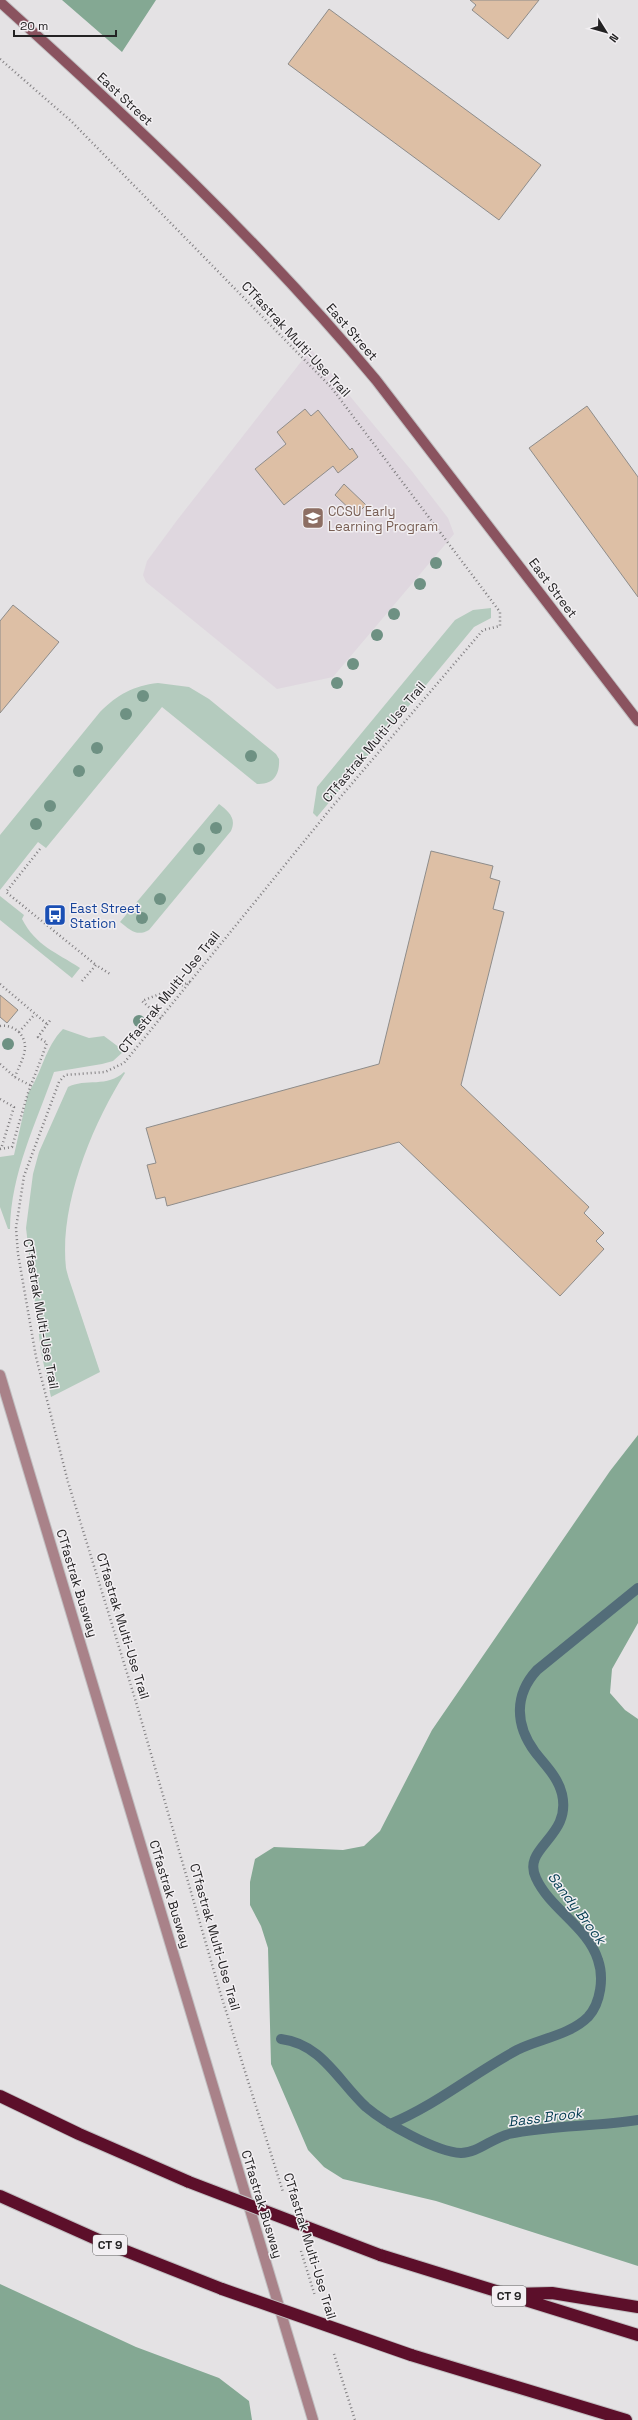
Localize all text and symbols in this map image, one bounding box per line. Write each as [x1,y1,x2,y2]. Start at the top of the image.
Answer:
scale bar [14,12,116,38]
north arrow [586,12,626,52]
text: 20 m [20,18,48,34]
text: N [606,31,622,45]
street label: East Street [93,69,157,129]
street label: CTfastrak Multi-Use Trail [238,278,354,400]
street label: East Street [322,300,382,364]
place label: CCSU Early Learning Program [328,503,438,535]
school or university icon: CCSU Early Learning Program [300,505,326,531]
street label: East Street [525,555,581,621]
street label: CTfastrak Multi-Use Trail [319,678,429,806]
place label: East Street Station [70,900,141,932]
bus stop icon: East Street Station [42,902,68,928]
street label: CTfastrak Multi-Use Trail [114,927,224,1057]
street label: CTfastrak Multi-Use Trail [19,1238,63,1390]
street label: CTfastrak Busway [52,1527,102,1639]
street label: CTfastrak Multi-Use Trail [93,1551,153,1701]
street label: CTfastrak Busway [145,1838,195,1950]
street label: CTfastrak Multi-Use Trail [186,1861,244,2013]
water label: Sandy Brook [544,1868,611,1949]
water label: Bass Brook [507,2103,585,2130]
street label: CTfastrak Busway [237,2148,287,2260]
street label: CTfastrak Multi-Use Trail [280,2171,340,2321]
road number: CT 9 [93,2235,127,2255]
road number: CT 9 [492,2286,526,2306]

